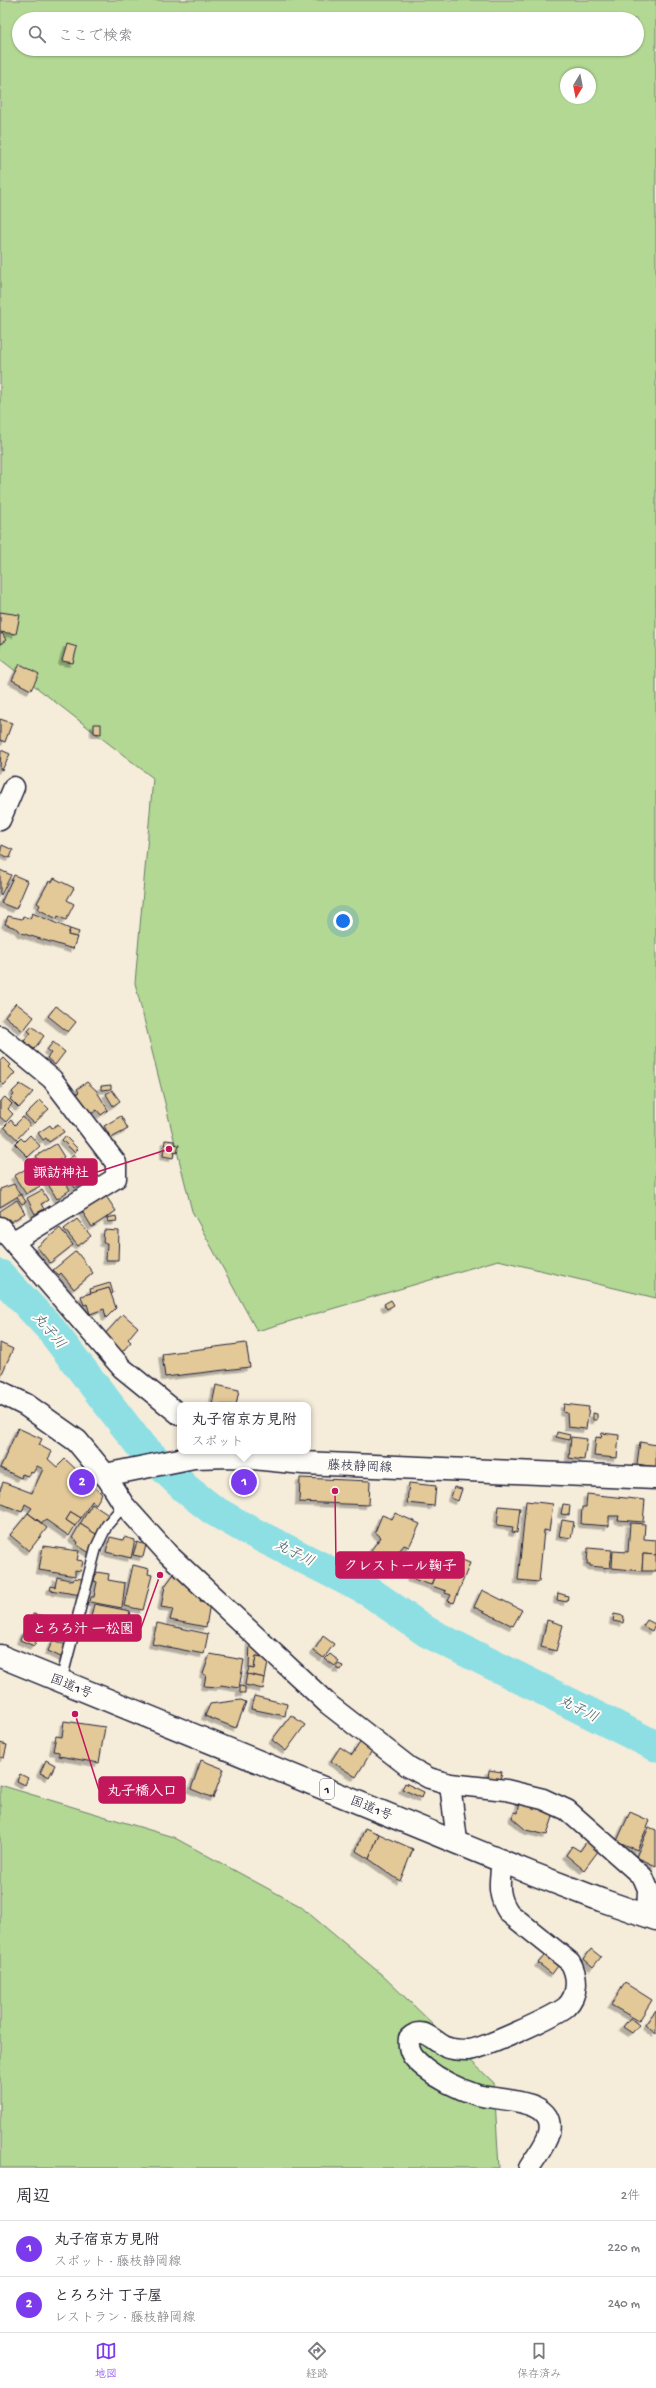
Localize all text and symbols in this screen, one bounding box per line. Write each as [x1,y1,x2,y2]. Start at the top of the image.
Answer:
search box [12,12,644,56]
icon: search [26,23,48,45]
text: ここで検索 [58,28,133,46]
north arrow [560,68,596,104]
your location [333,911,353,931]
callout: 諏訪神社 [25,1159,97,1185]
text: 諏訪神社 [33,1165,89,1183]
water label: 丸子川 [28,1309,69,1353]
popup [177,1402,311,1454]
text: 丸子宿京方見附 [191,1412,297,1430]
text: スポット [191,1435,244,1450]
street label: 藤枝静岡線 [327,1458,394,1476]
pin: 2 [69,1467,95,1497]
pin: 1 [231,1467,257,1497]
water label: 丸子川 [271,1536,317,1571]
callout: クレストール鞠子 [336,1552,464,1578]
text: クレストール鞠子 [344,1559,456,1576]
callout: とろろ汁 一松園 [24,1615,141,1641]
text: とろろ汁 一松園 [32,1621,134,1639]
street label: 国道1号 [48,1671,95,1703]
water label: 丸子川 [555,1692,601,1727]
callout: 丸子橋入口 [99,1777,185,1803]
road number: 1 [320,1779,334,1799]
text: 丸子橋入口 [107,1784,177,1801]
street label: 国道1号 [348,1793,395,1825]
text: 周辺 [16,2188,50,2208]
text: 2件 [621,2189,640,2204]
text: 丸子宿京方見附 [54,2232,159,2250]
text: 1 [26,2241,32,2256]
text: 220 m [608,2241,640,2256]
text: スポット · 藤枝静岡線 [54,2255,181,2270]
text: とろろ汁 丁子屋 [54,2288,163,2306]
text: 2 [26,2297,32,2312]
text: 240 m [608,2297,640,2312]
text: レストラン · 藤枝静岡線 [54,2311,195,2326]
tab: 地図 [95,2340,117,2381]
tab: 経路 [306,2340,328,2381]
tab: 保存済み [517,2340,561,2381]

